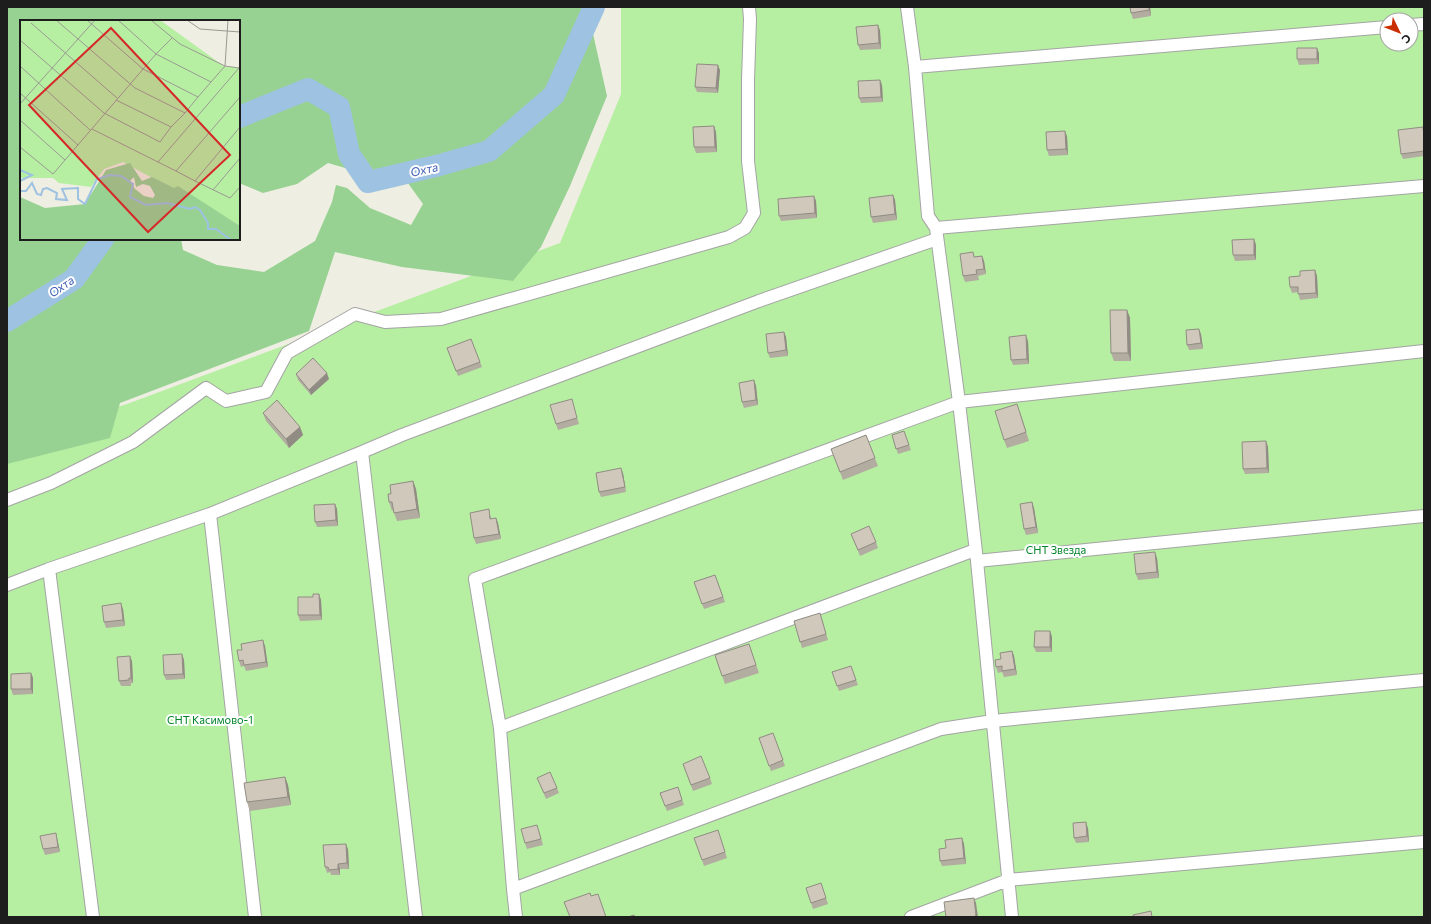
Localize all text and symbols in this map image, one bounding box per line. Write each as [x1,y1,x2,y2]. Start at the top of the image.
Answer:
north arrow [1379,12,1419,52]
inset map [20,20,240,240]
text: С [1399,32,1414,47]
water label: Охта [409,159,439,179]
water label: Охта [46,272,76,300]
park label: СНТ Звезда [1026,543,1086,556]
park label: СНТ Касимово-1 [167,713,253,726]

